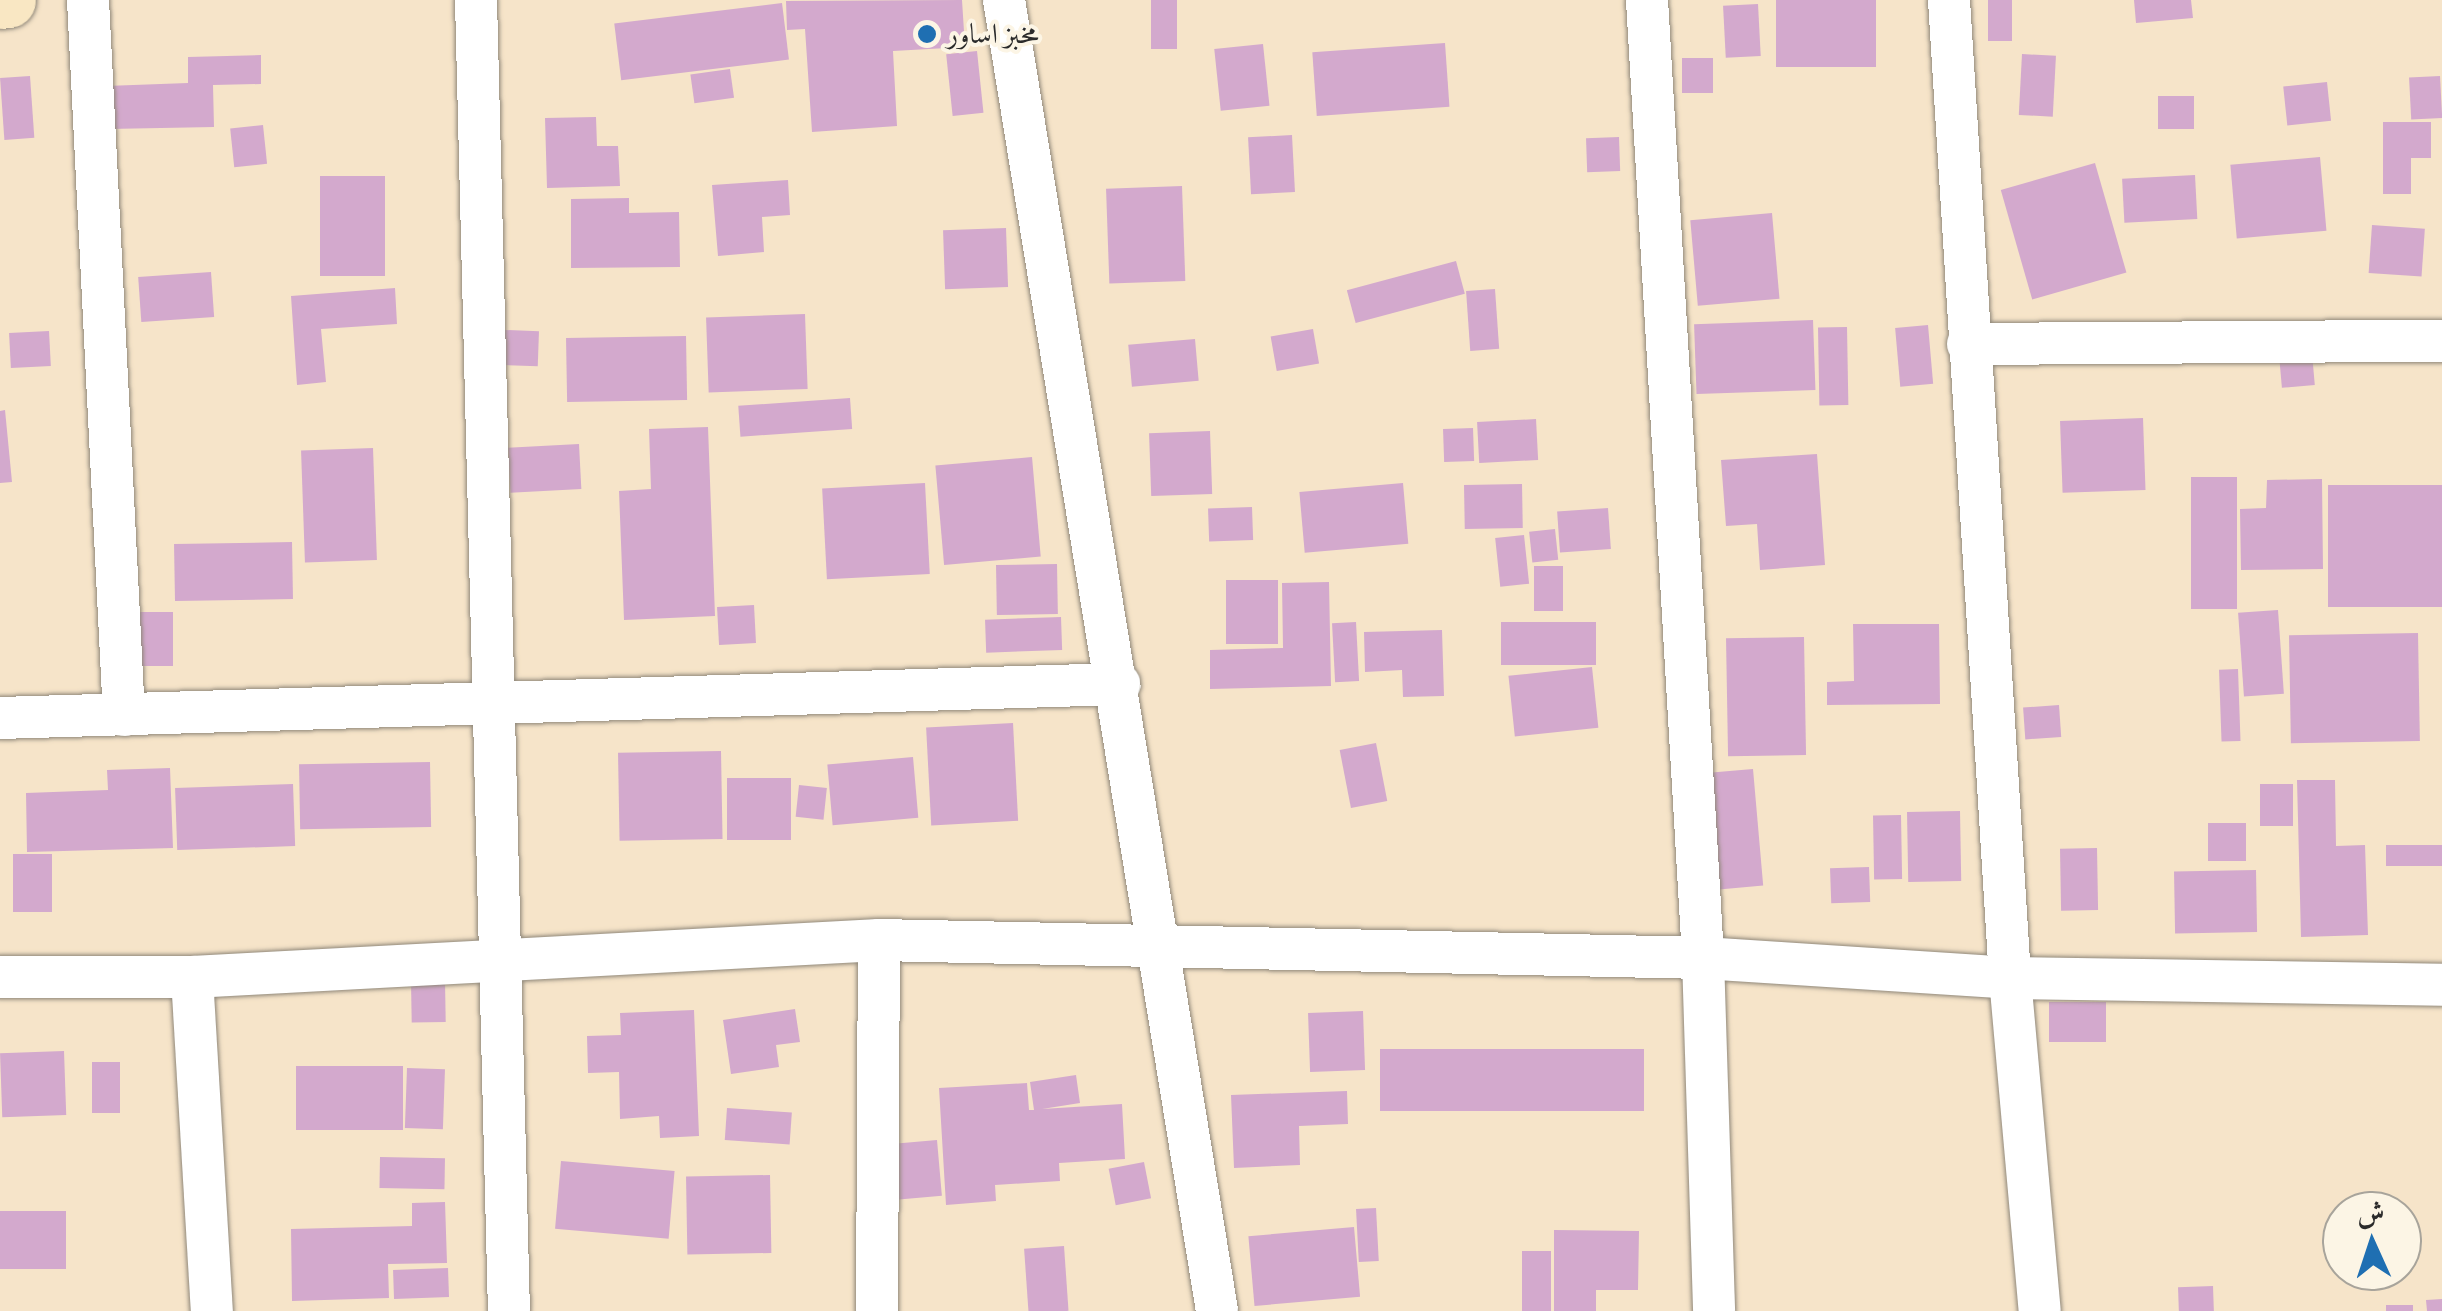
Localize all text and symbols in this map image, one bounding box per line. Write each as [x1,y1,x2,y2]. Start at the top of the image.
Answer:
place label: مخبز اساور [947,17,1039,51]
marker: مخبز اساور [916,23,938,45]
north arrow [2322,1191,2422,1291]
text: ش [2356,1194,2385,1231]

